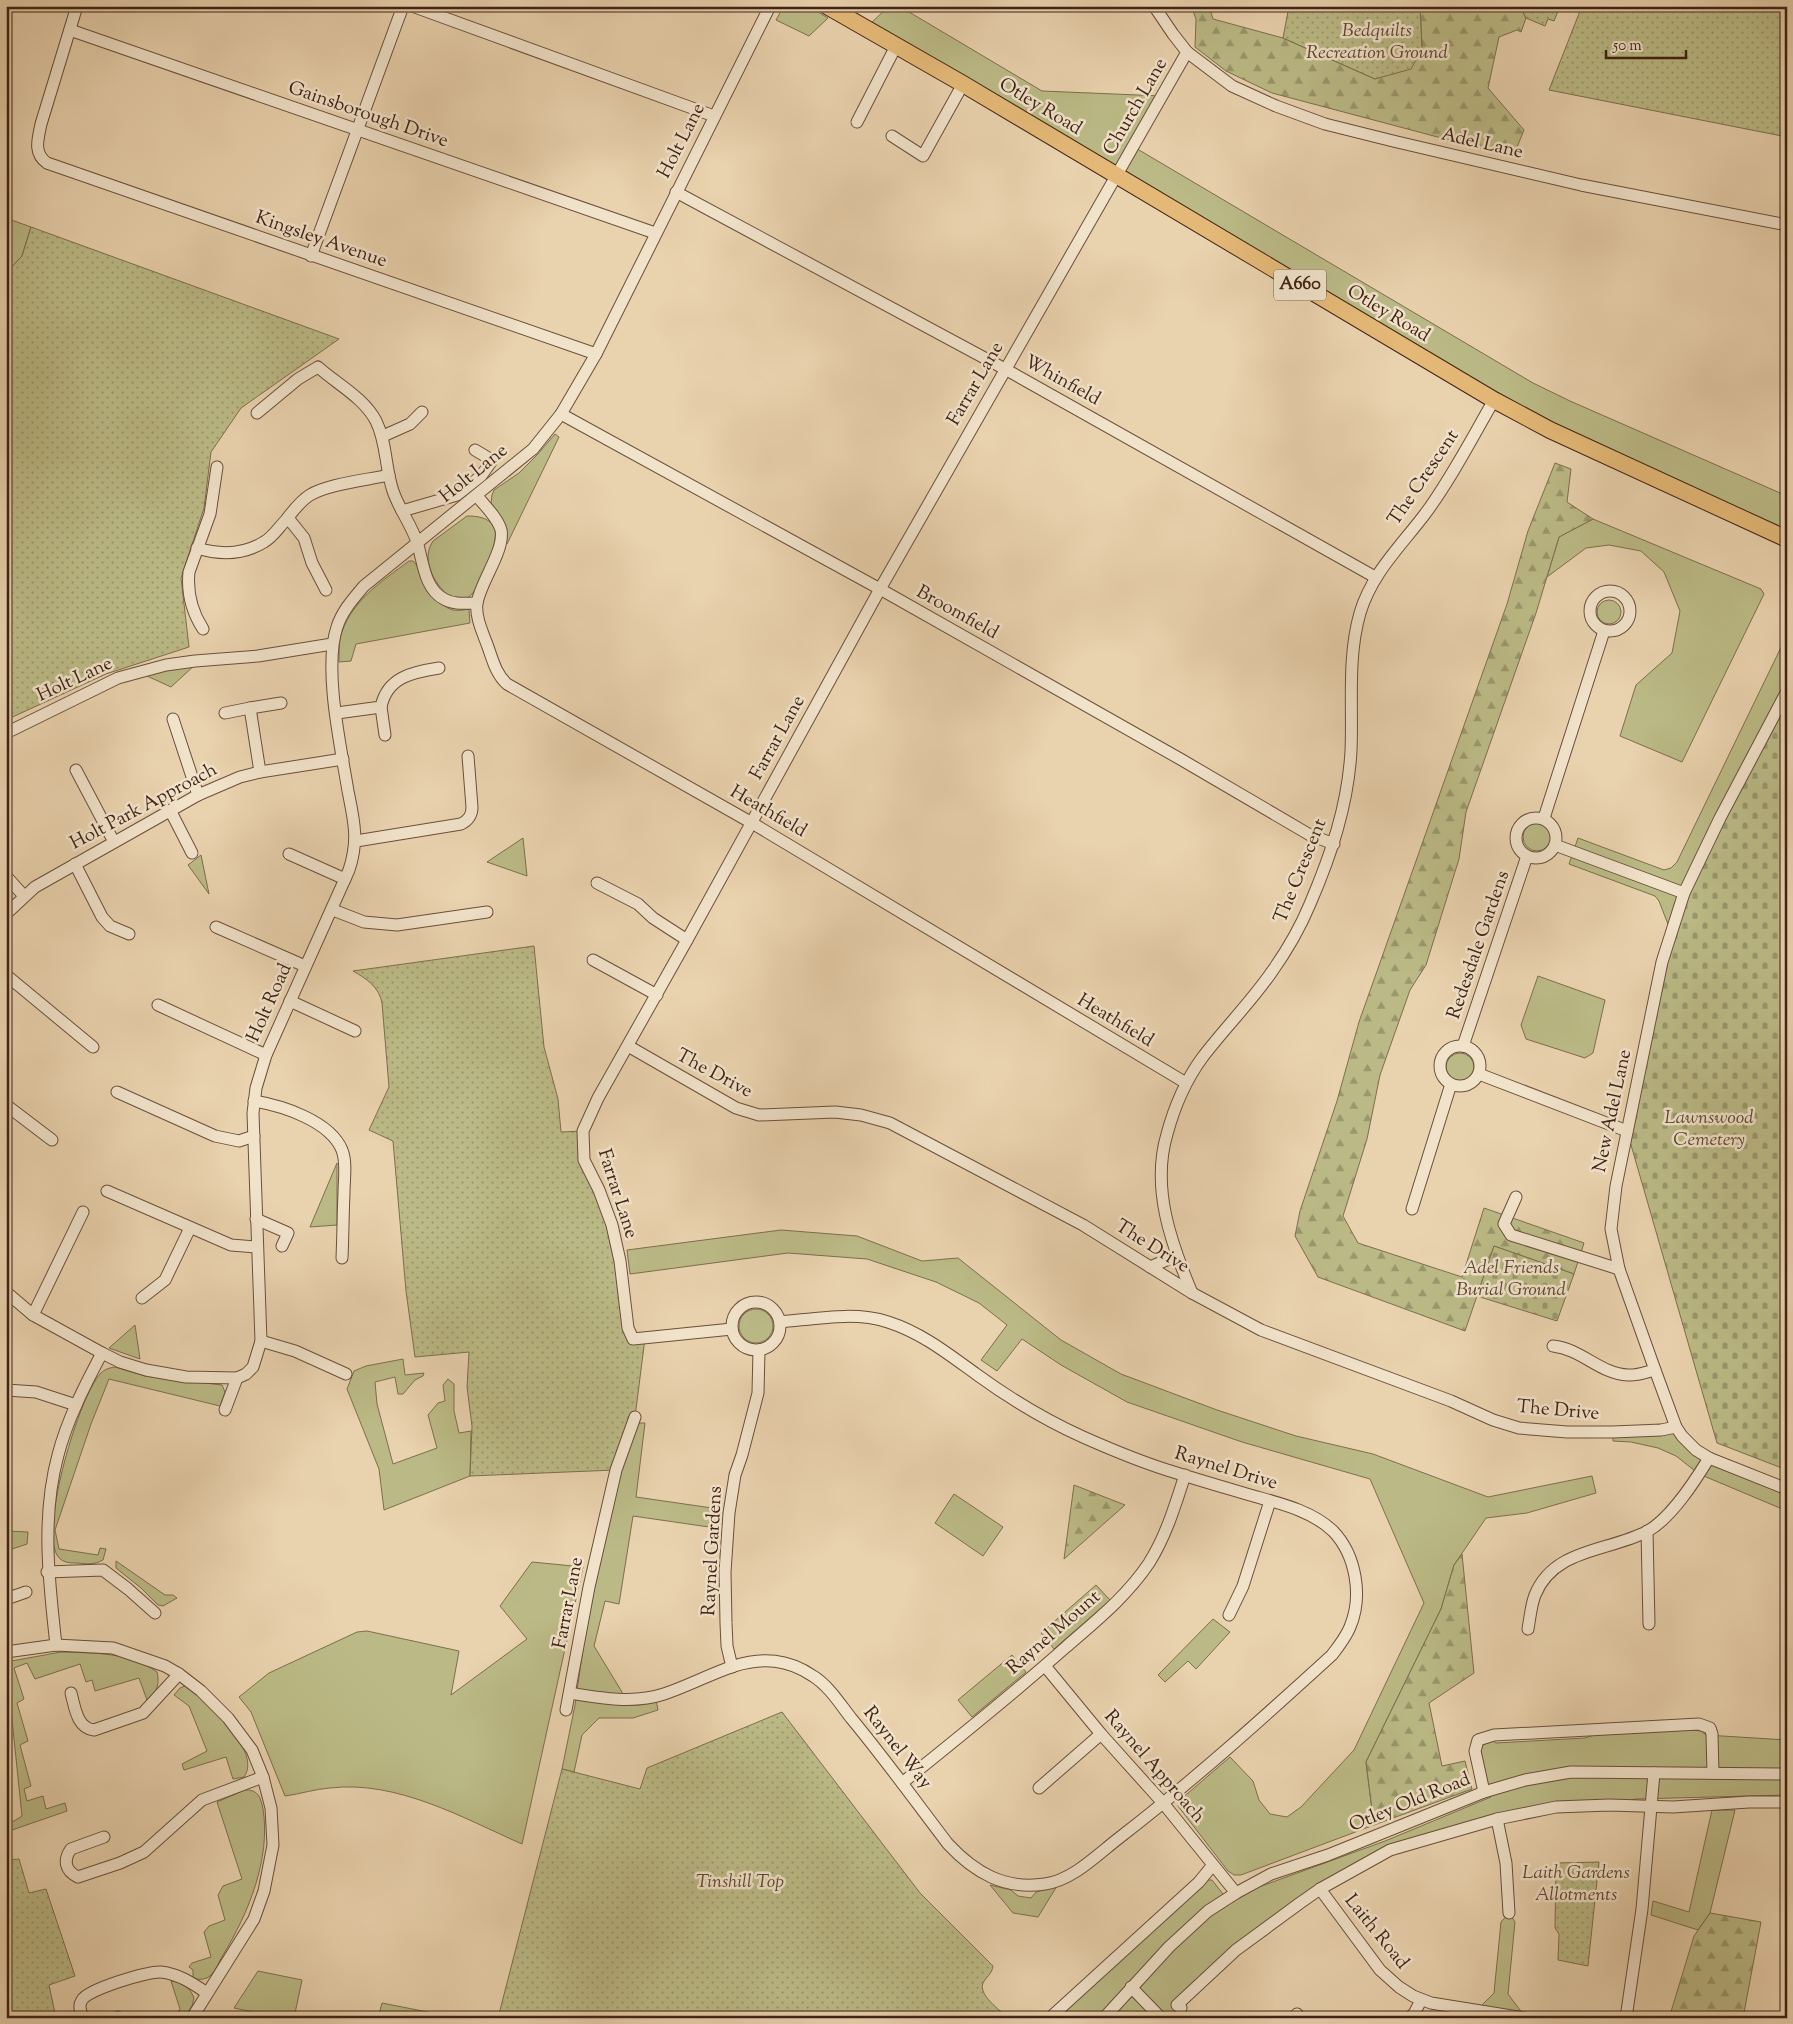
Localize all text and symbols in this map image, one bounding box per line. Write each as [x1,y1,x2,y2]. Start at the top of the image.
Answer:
park label: Bedquilts Recreation Ground [1306,18,1448,67]
scale bar [1606,28,1686,60]
text: 50 m [1612,36,1642,57]
street label: Church Lane [1097,53,1175,161]
street label: Otley Road [993,72,1087,143]
street label: Gainsborough Drive [284,75,452,155]
street label: Holt Lane [652,99,713,183]
street label: Adel Lane [1438,121,1526,167]
street label: Kingsley Avenue [252,205,391,275]
road number: A660 [1274,270,1326,300]
street label: Otley Road [1341,279,1435,350]
street label: Farrar Lane [941,337,1011,431]
street label: Whinfield [1019,349,1105,413]
street label: The Crescent [1382,424,1466,531]
street label: Holt Lane [434,438,514,510]
street label: Broomfield [911,579,1003,647]
street label: Holt Lane [33,651,118,709]
street label: Farrar Lane [744,691,812,785]
street label: Holt Park Approach [66,757,222,857]
street label: Heathfield [724,779,812,845]
street label: The Crescent [1268,814,1334,927]
street label: Redesdale Gardens [1441,867,1517,1023]
street label: Holt Road [241,959,299,1047]
street label: Heathfield [1072,988,1159,1055]
street label: The Drive [671,1043,757,1105]
street label: New Adel Lane [1587,1047,1639,1175]
park label: Lawnswood Cemetery [1664,1105,1754,1154]
street label: Farrar Lane [590,1146,644,1242]
street label: The Drive [1110,1214,1194,1280]
park label: Adel Friends Burial Ground [1456,1255,1566,1304]
street label: The Drive [1516,1394,1601,1428]
street label: Raynel Drive [1171,1441,1281,1498]
street label: Raynel Gardens [696,1485,730,1617]
street label: Farrar Lane [547,1555,591,1651]
street label: Raynel Mount [1001,1584,1107,1682]
street label: Raynel Way [856,1701,938,1796]
street label: Raynel Approach [1097,1704,1211,1830]
street label: Otley Old Road [1345,1766,1475,1840]
park label: Laith Gardens Allotments [1522,1860,1630,1909]
park label: Tinshill Top [696,1869,784,1896]
street label: Laith Road [1337,1889,1415,1976]

